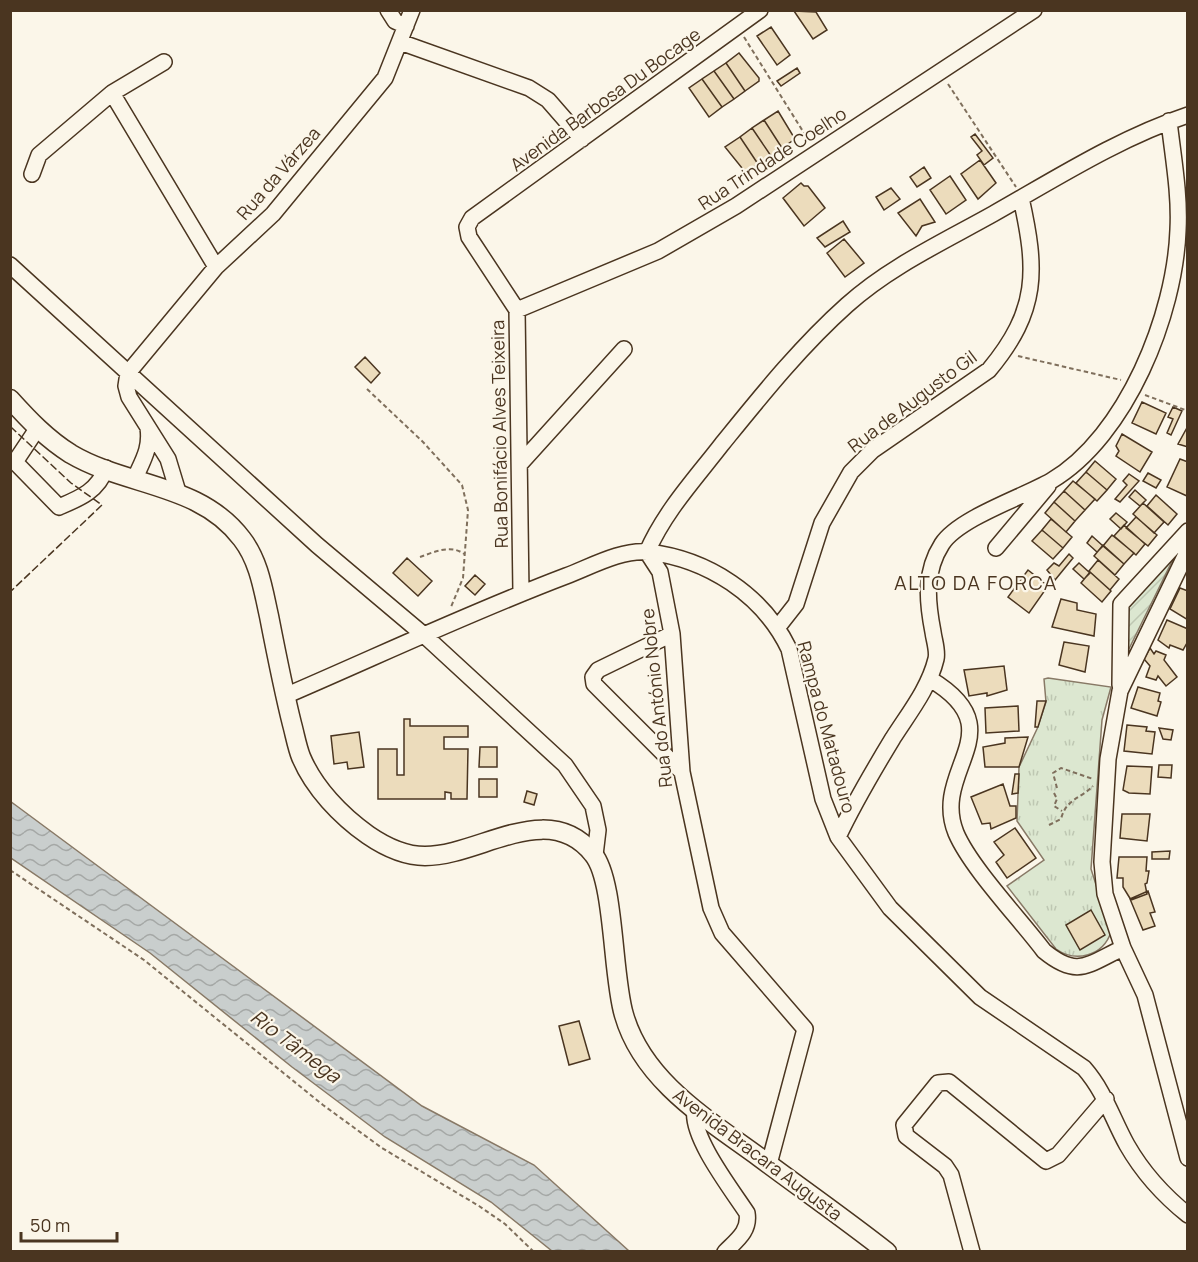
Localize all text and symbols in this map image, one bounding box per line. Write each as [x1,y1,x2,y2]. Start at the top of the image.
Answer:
street label: Avenida Barbosa Du Bocage [505,22,705,176]
street label: Rua Trindade Coelho [693,101,851,215]
street label: Rua da Várzea [231,122,325,224]
street label: Rua Bonifácio Alves Teixeira [485,320,513,548]
street label: Rua de Augusto Gil [843,345,981,457]
district label: ALTO DA FORCA [894,569,1058,596]
street label: Rua do António Nobre [635,607,677,789]
street label: Rampa do Matadouro [792,638,862,816]
water label: Rio Tâmega [245,1003,347,1089]
street label: Avenida Bracara Augusta [669,1082,847,1226]
scale bar [21,1205,117,1243]
text: 50 m [30,1213,70,1237]

